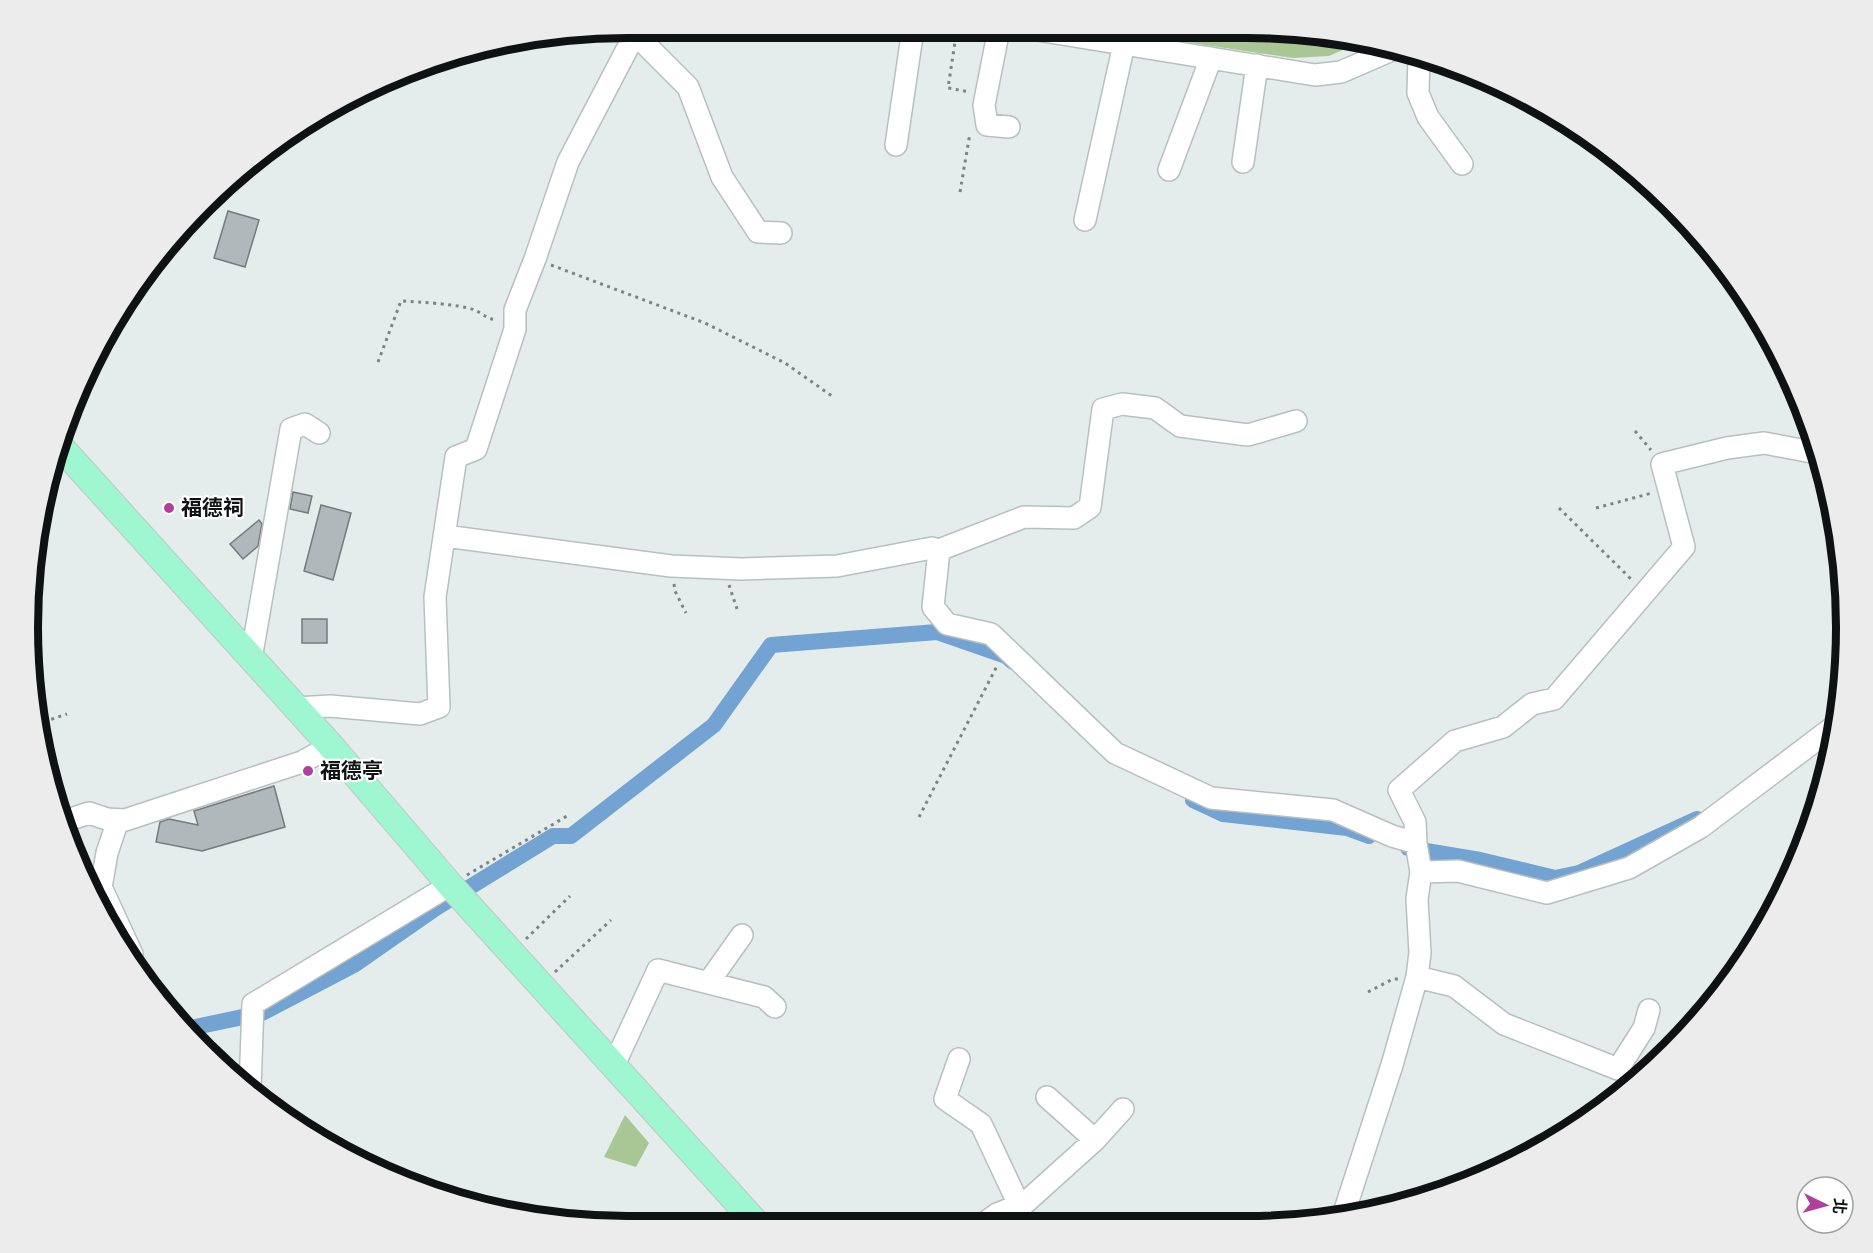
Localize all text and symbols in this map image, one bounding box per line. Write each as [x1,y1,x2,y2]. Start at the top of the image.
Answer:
place label: 福德祠 [181,496,244,520]
marker: 福德祠 [162,501,176,515]
place label: 福德亭 [320,759,383,783]
marker: 福德亭 [301,764,315,778]
north arrow [1795,1175,1855,1235]
text: 北 [1829,1197,1850,1215]

